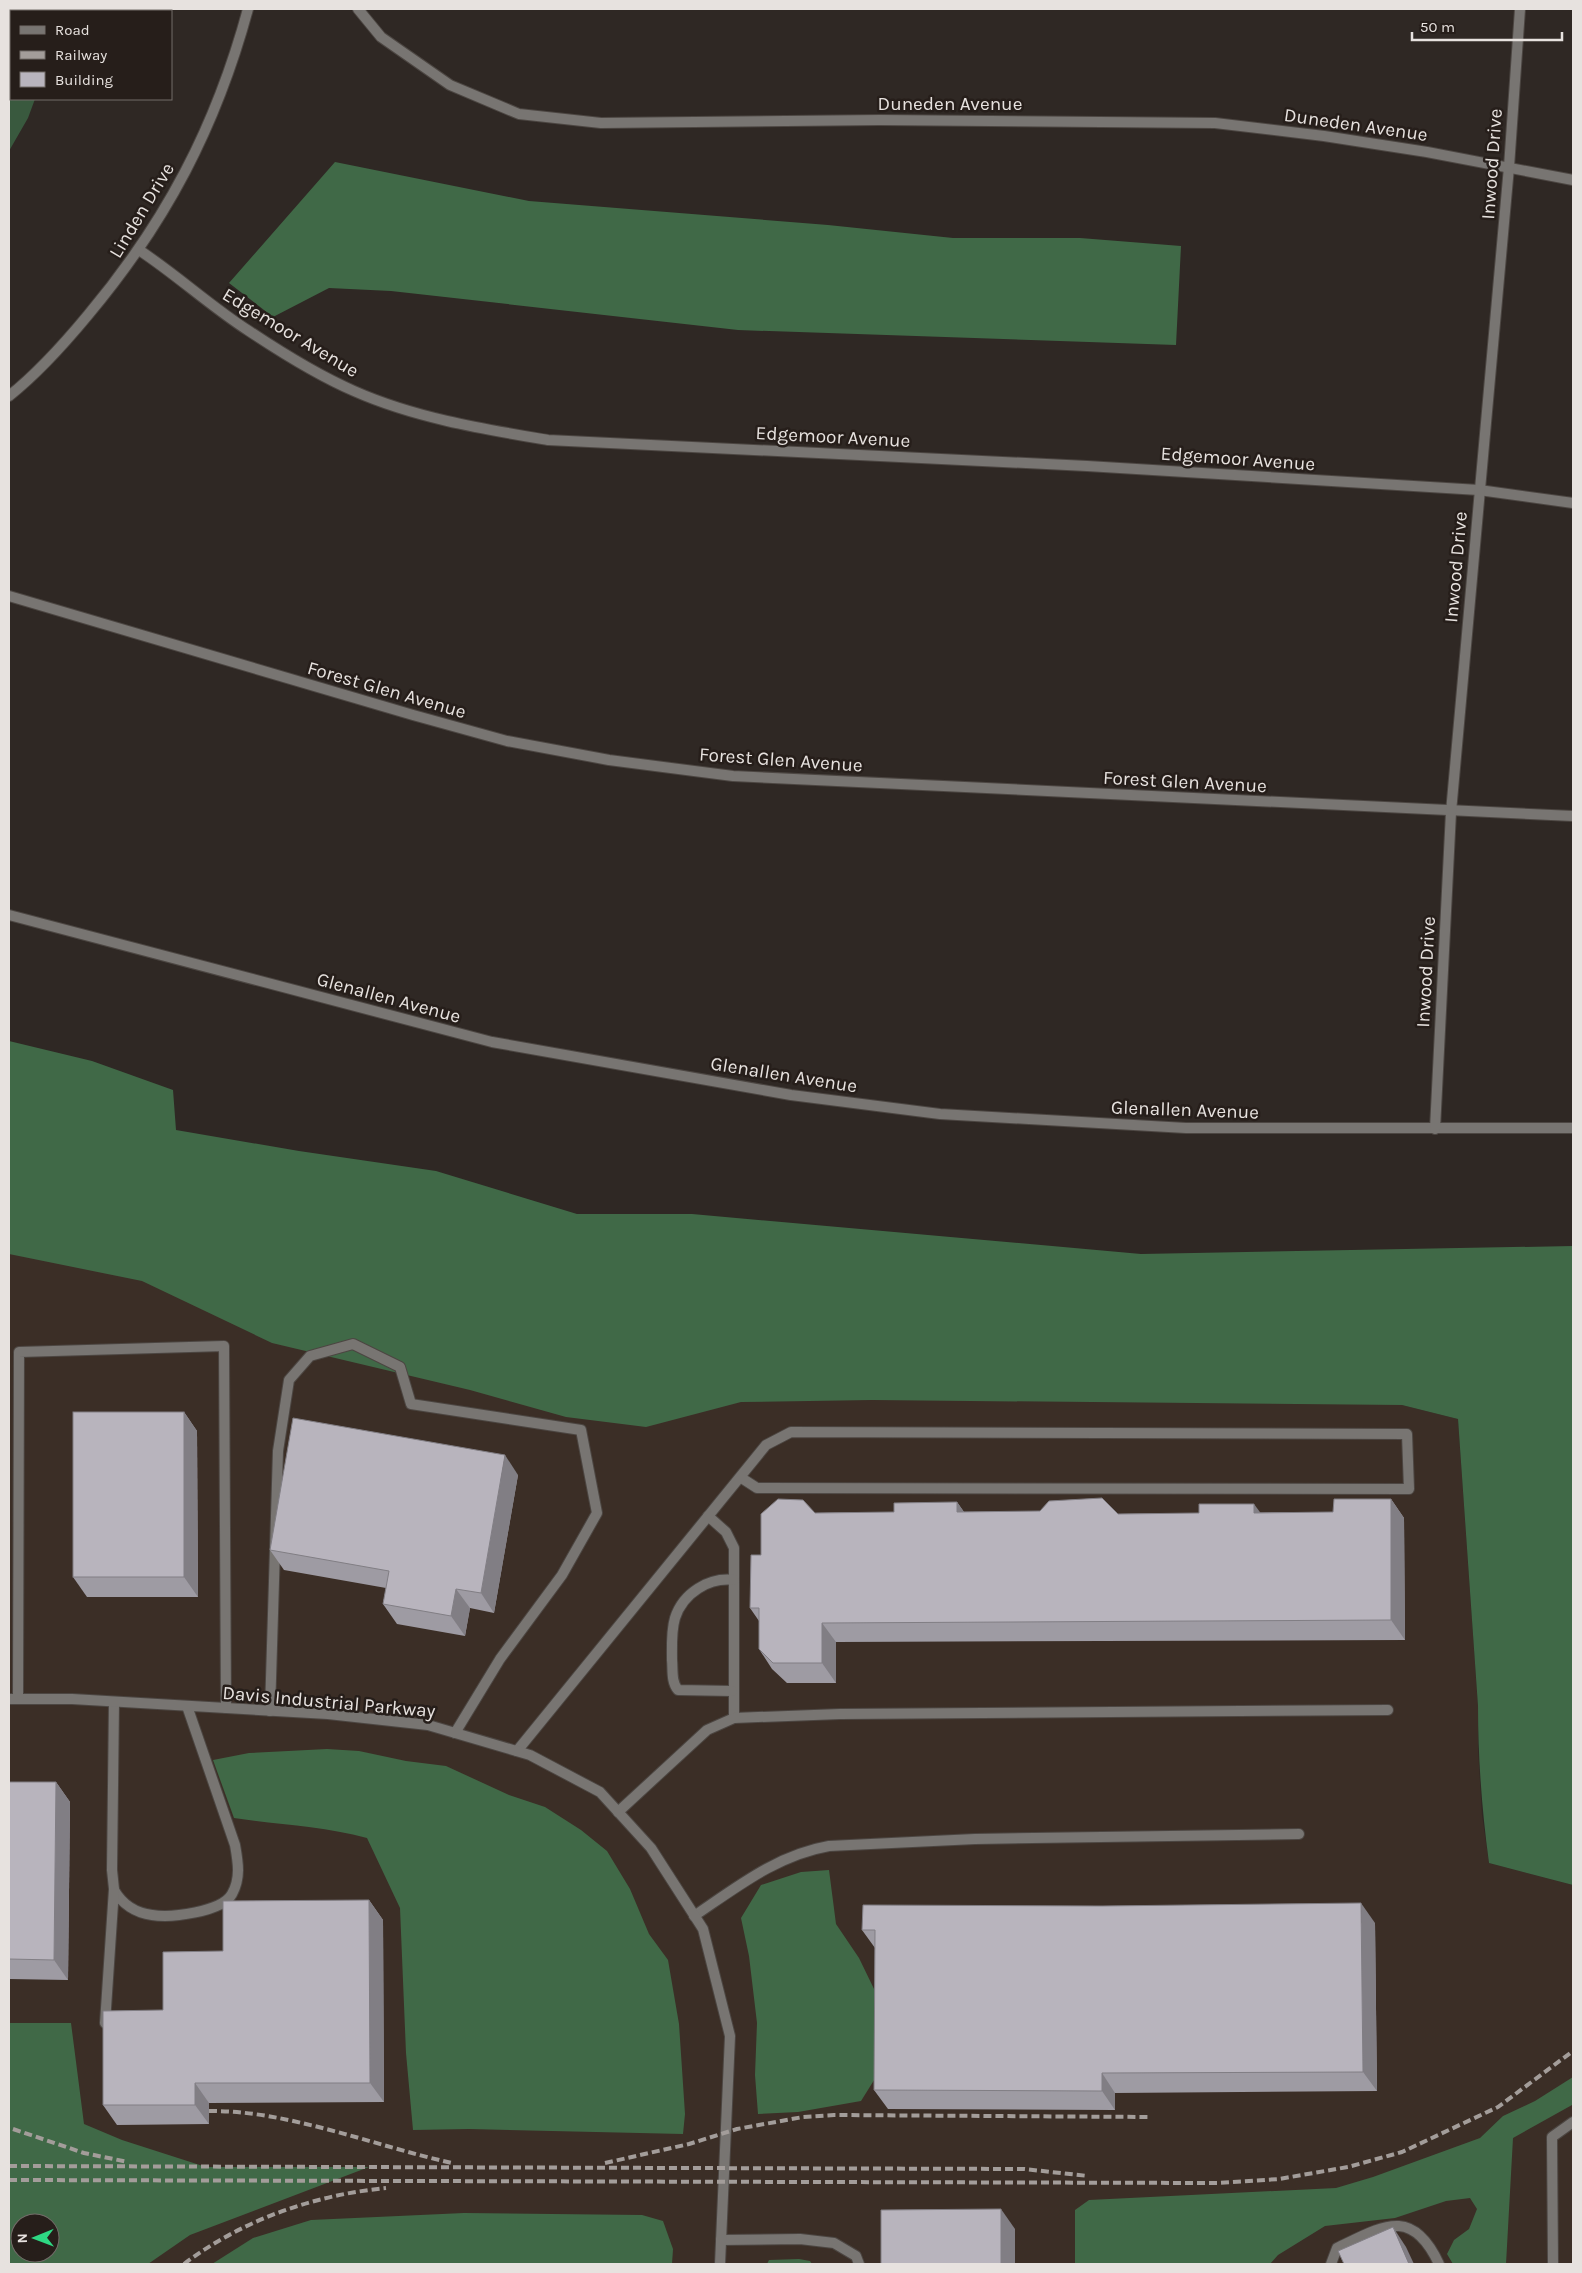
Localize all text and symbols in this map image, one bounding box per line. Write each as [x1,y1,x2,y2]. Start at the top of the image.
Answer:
legend [10,10,172,100]
scale bar [1412,10,1562,42]
text: 50 m [1420,18,1455,36]
text: Road [55,21,90,39]
text: Railway [55,46,107,64]
text: Building [55,71,113,89]
street label: Duneden Avenue [878,93,1022,115]
street label: Duneden Avenue [1283,104,1429,146]
street label: Inwood Drive [1477,108,1507,220]
street label: Linden Drive [105,159,179,262]
street label: Edgemoor Avenue [218,284,363,382]
street label: Edgemoor Avenue [755,422,911,452]
street label: Edgemoor Avenue [1160,443,1316,475]
street label: Inwood Drive [1440,511,1472,624]
street label: Forest Glen Avenue [305,657,469,723]
street label: Forest Glen Avenue [698,743,863,777]
street label: Forest Glen Avenue [1103,767,1267,797]
street label: Inwood Drive [1412,916,1440,1028]
street label: Glenallen Avenue [314,968,463,1028]
street label: Glenallen Avenue [709,1053,859,1097]
street label: Glenallen Avenue [1111,1096,1259,1124]
street label: Davis Industrial Parkway [221,1682,437,1722]
north arrow [10,2213,60,2263]
text: N [14,2233,31,2243]

